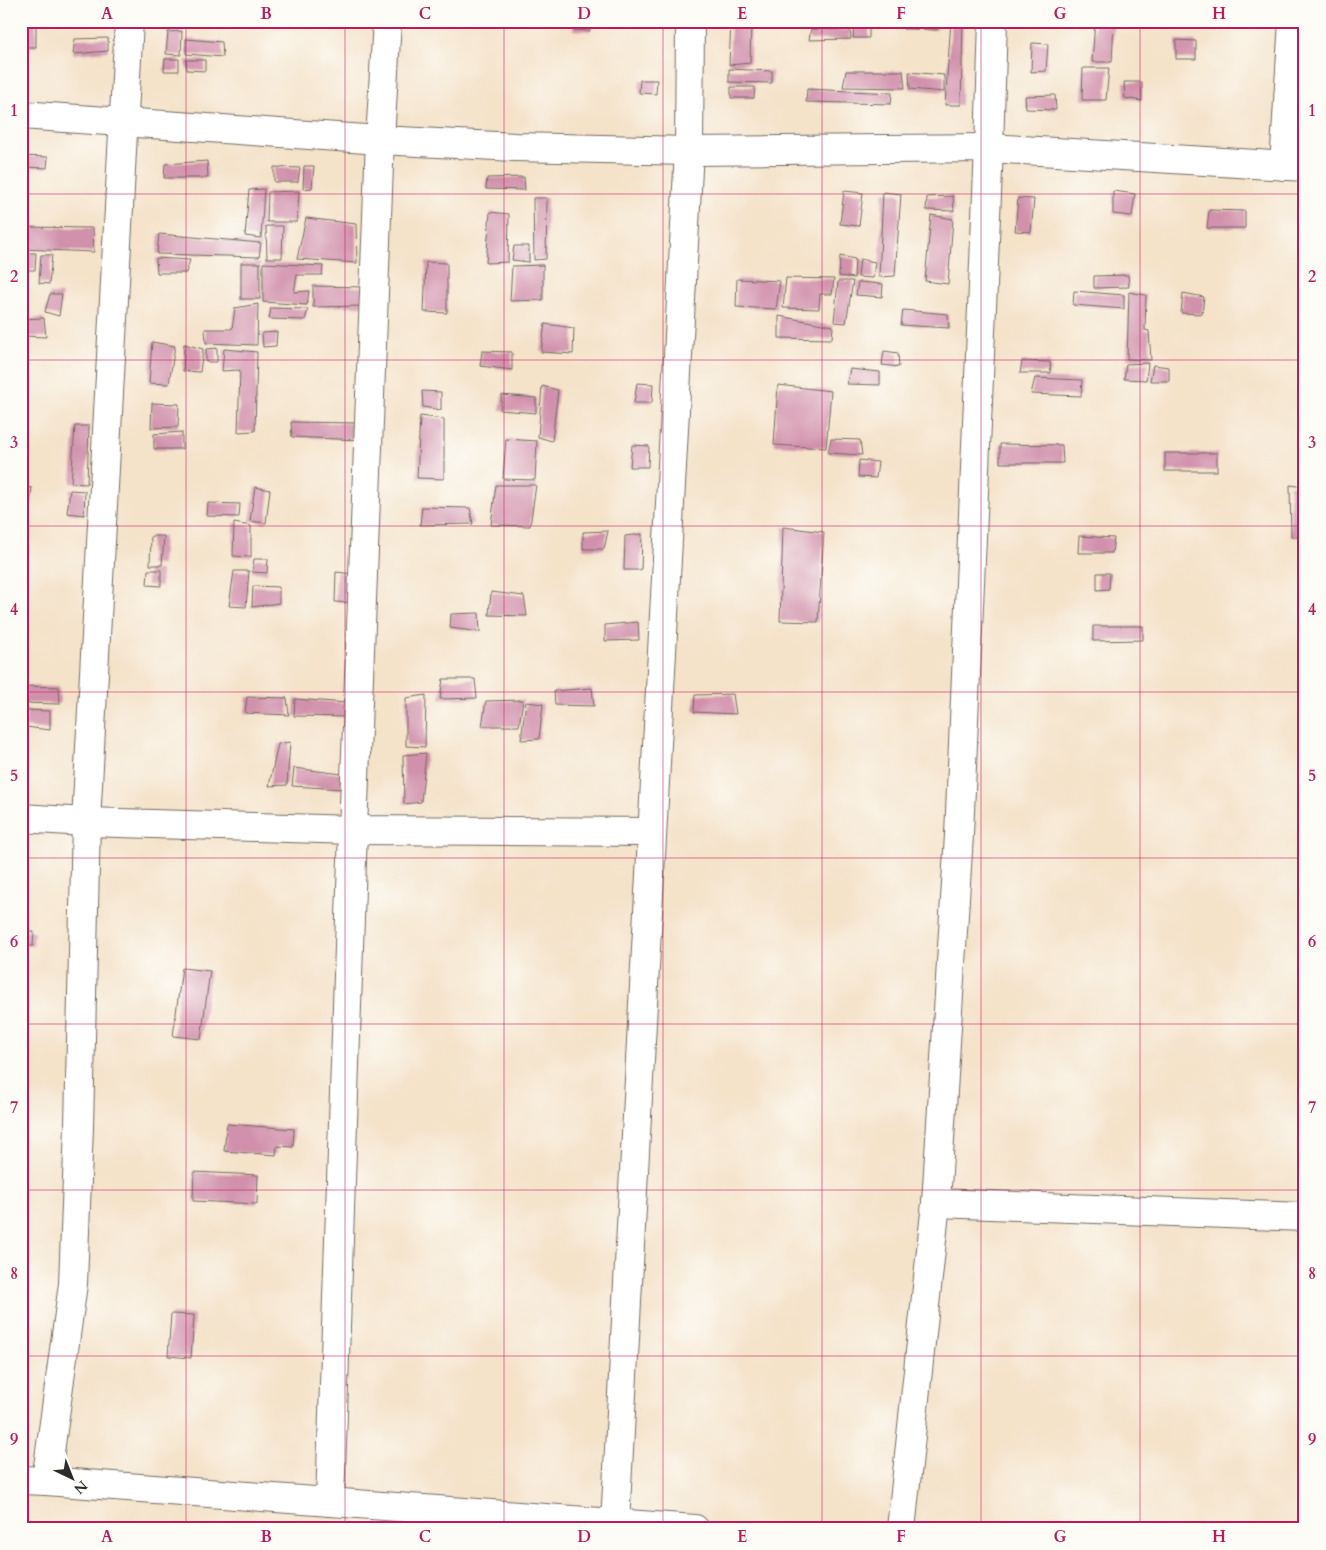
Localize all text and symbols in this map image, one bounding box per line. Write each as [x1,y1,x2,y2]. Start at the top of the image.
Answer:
text: A [101,3,113,25]
text: B [260,3,272,25]
text: C [419,3,431,25]
text: D [577,3,591,25]
text: E [737,3,747,25]
text: F [896,3,906,25]
text: G [1053,3,1067,25]
text: H [1212,3,1226,25]
text: 1 [10,100,18,122]
text: 1 [1308,100,1316,122]
text: 2 [10,266,18,288]
text: 2 [1308,266,1316,288]
text: 3 [10,432,18,454]
text: 3 [1308,432,1316,454]
text: 4 [10,599,18,621]
text: 4 [1308,599,1316,621]
text: 5 [10,765,18,787]
text: 5 [1308,765,1316,787]
text: 6 [10,931,18,953]
text: 6 [1308,931,1316,953]
text: 7 [10,1097,18,1119]
text: 7 [1308,1097,1316,1119]
text: 8 [10,1263,18,1285]
text: 8 [1308,1263,1316,1285]
text: 9 [10,1429,18,1451]
text: 9 [1308,1429,1316,1451]
north arrow [48,1452,98,1502]
text: N [70,1476,91,1498]
text: A [101,1526,113,1548]
text: B [260,1526,272,1548]
text: C [419,1526,431,1548]
text: D [577,1526,591,1548]
text: E [737,1526,747,1548]
text: F [896,1526,906,1548]
text: G [1053,1526,1067,1548]
text: H [1212,1526,1226,1548]

